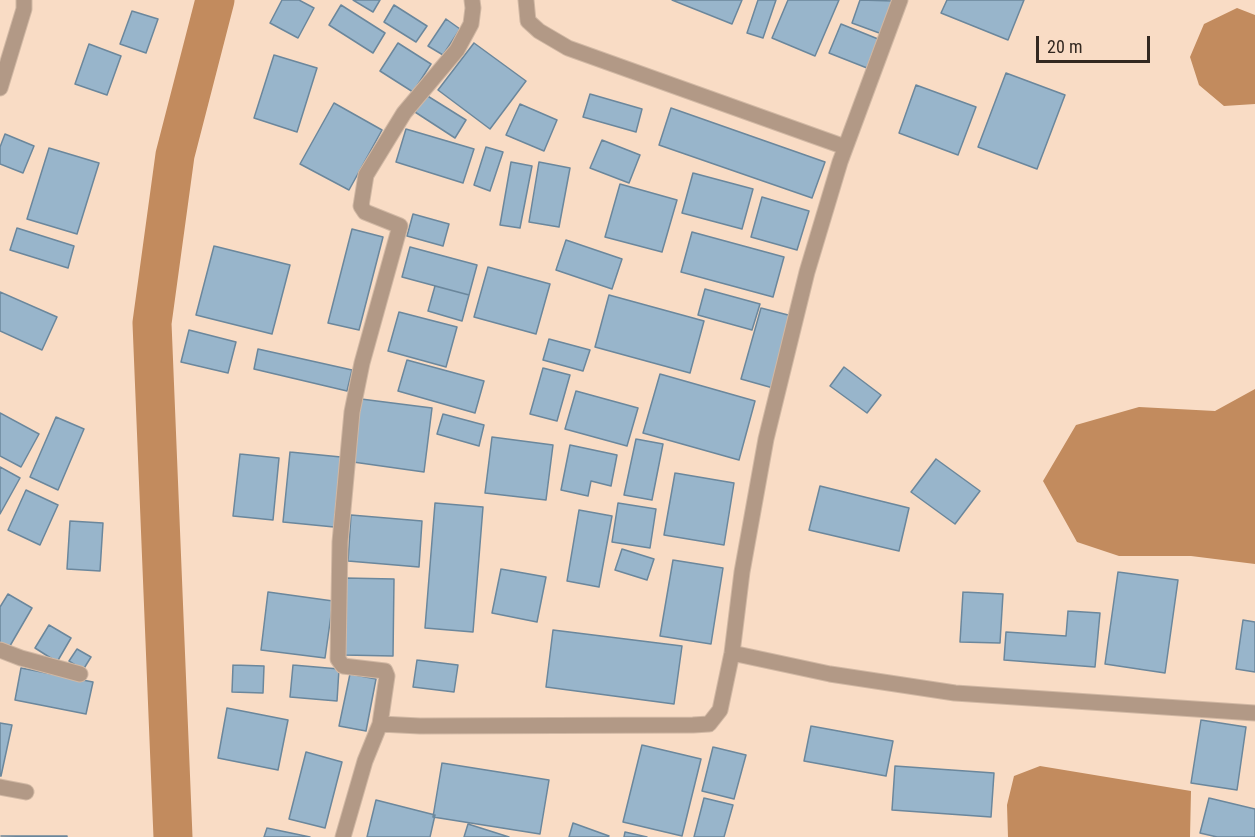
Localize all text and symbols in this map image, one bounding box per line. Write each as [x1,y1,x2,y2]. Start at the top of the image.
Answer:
scale bar [1039,24,1153,62]
text: 20 m [1047,36,1082,57]

